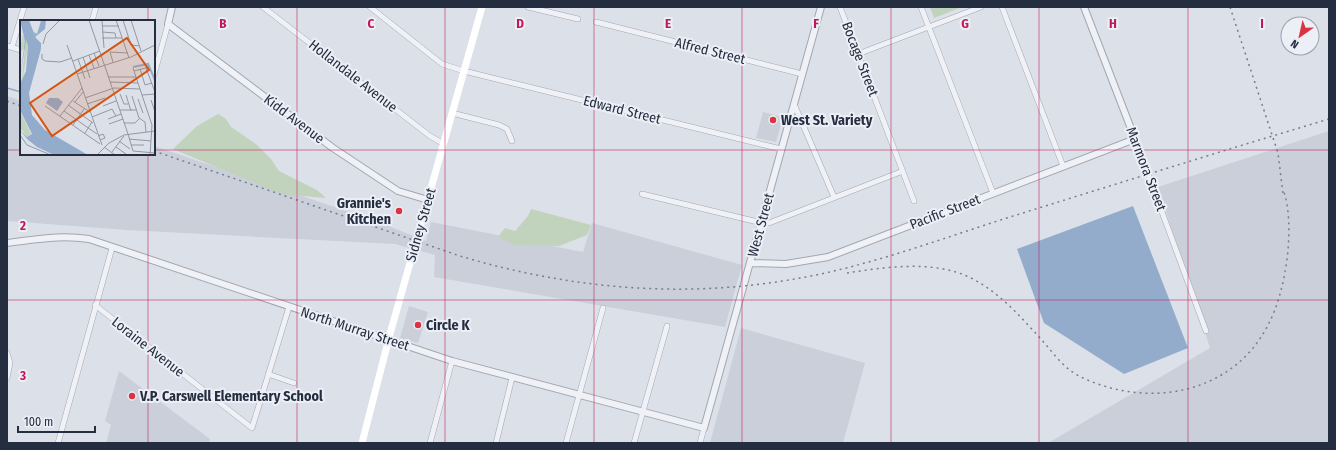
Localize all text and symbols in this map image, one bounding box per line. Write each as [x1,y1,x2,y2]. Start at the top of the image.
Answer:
text: B [219,16,227,31]
text: C [368,16,375,31]
text: D [516,16,524,31]
text: E [665,16,671,31]
text: F [813,16,819,31]
text: G [961,16,969,31]
text: H [1109,16,1117,31]
text: I [1260,16,1264,31]
north arrow [1280,16,1320,56]
street label: Bocage Street [838,19,882,99]
inset map [20,20,155,155]
street label: Alfred Street [673,34,747,68]
street label: Hollandale Avenue [305,36,401,116]
text: N [1288,37,1301,51]
street label: Kidd Avenue [260,91,328,147]
street label: Edward Street [581,92,663,128]
place label: West St. Variety [781,112,873,129]
marker: West St. Variety [768,115,778,125]
street label: Marmora Street [1122,124,1170,214]
street label: Sidney Street [402,186,440,264]
street label: West Street [744,191,778,259]
street label: Pacific Street [907,191,983,233]
place label: Grannie's Kitchen [337,195,391,228]
marker: Grannie's Kitchen [394,206,404,216]
text: 2 [19,218,26,233]
street label: North Murray Street [299,303,412,355]
street label: Loraine Avenue [108,313,188,381]
place label: Circle K [426,317,471,334]
marker: Circle K [413,320,423,330]
text: 3 [19,368,26,383]
place label: V.P. Carswell Elementary School [139,388,323,405]
marker: V.P. Carswell Elementary School [127,391,137,401]
scale bar [18,408,95,434]
text: 100 m [24,415,53,429]

